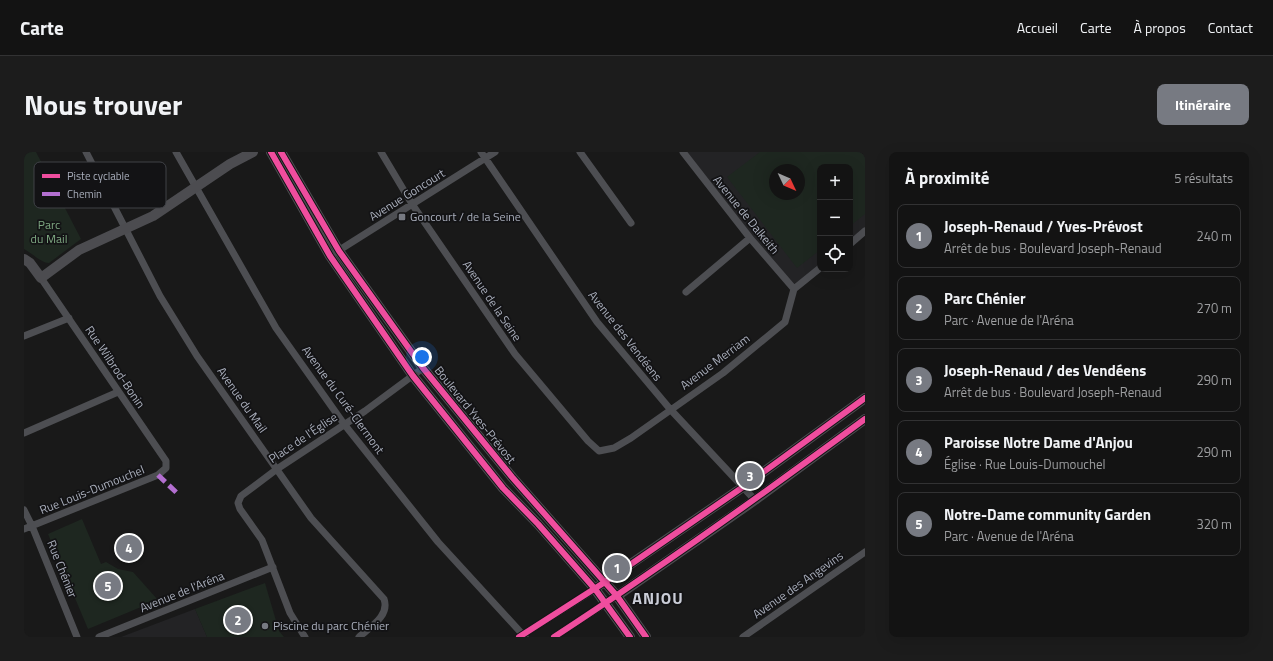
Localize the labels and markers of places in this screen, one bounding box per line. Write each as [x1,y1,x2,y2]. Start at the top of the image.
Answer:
place label: Goncourt / de la Seine [410,207,521,226]
marker: Goncourt / de la Seine [397,212,407,222]
pin: 3 [737,461,763,491]
pin: 4 [116,533,142,563]
pin: 1 [604,553,630,583]
pin: 5 [95,571,121,601]
pin: 2 [225,605,251,635]
place label: Piscine du parc Chénier [273,616,389,635]
marker: Piscine du parc Chénier [260,621,270,631]

